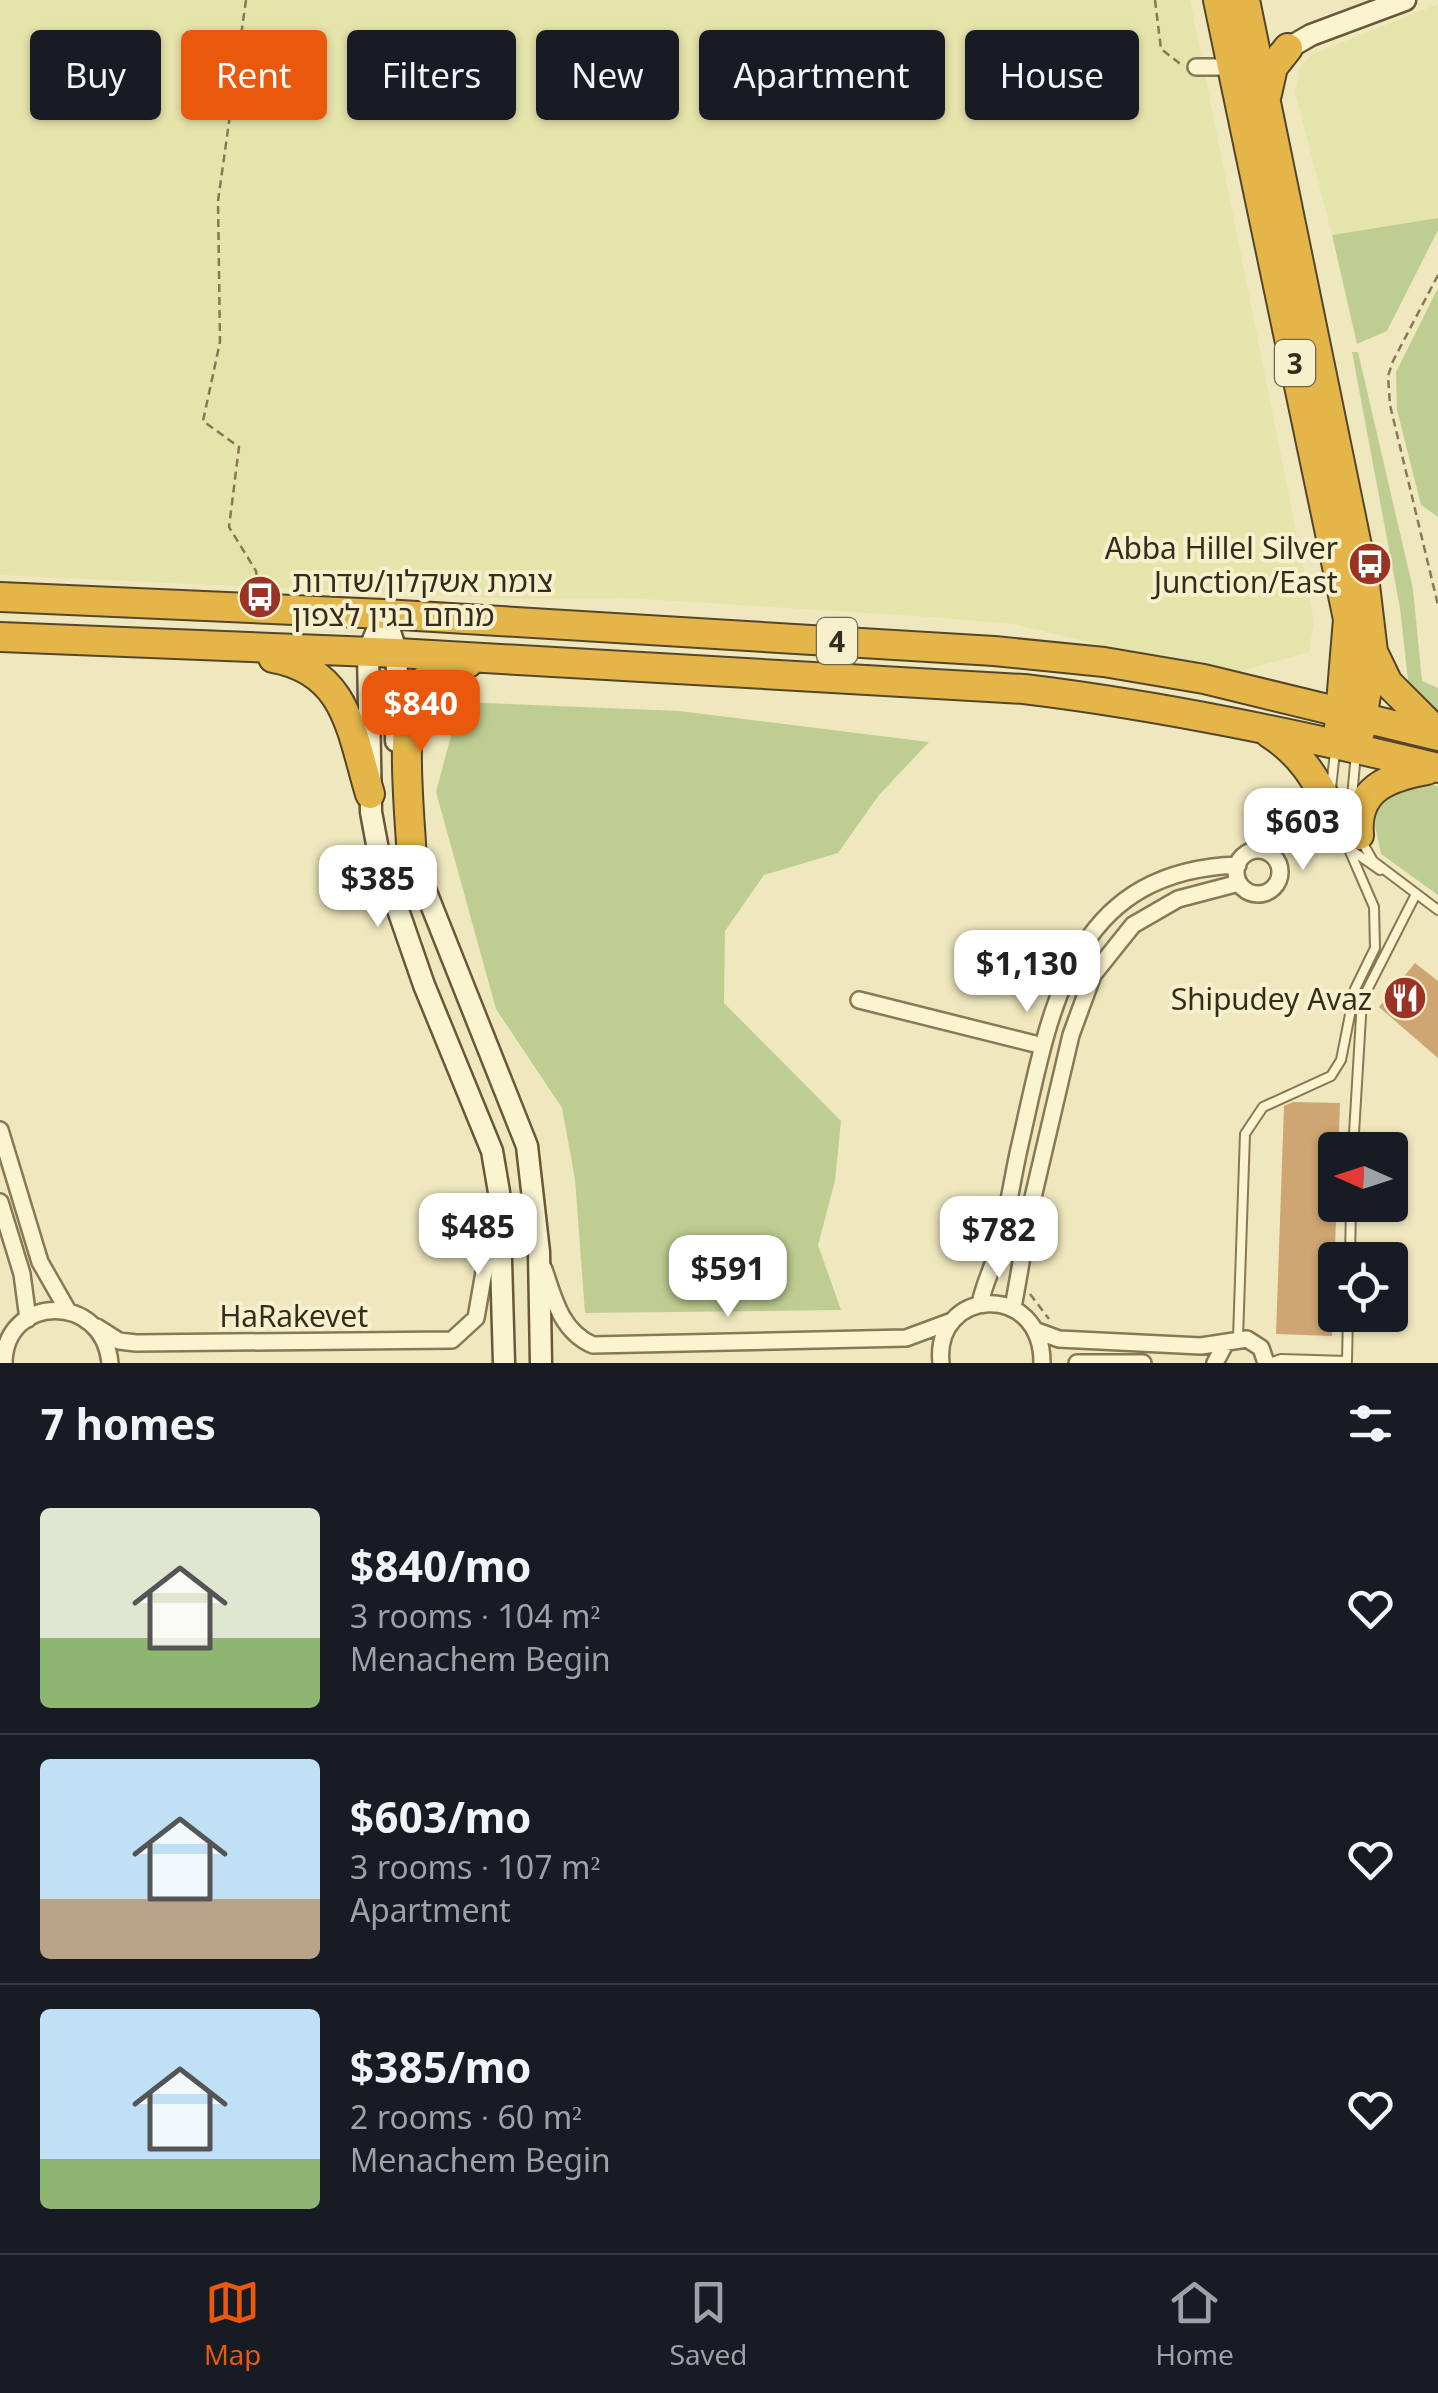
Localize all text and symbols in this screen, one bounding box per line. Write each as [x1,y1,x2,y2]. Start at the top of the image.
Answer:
chip: Buy [30,30,161,120]
chip: Rent [181,30,327,120]
chip: Filters [347,30,516,120]
chip: New [536,30,679,120]
chip: Apartment [699,30,945,120]
chip: House [965,30,1139,120]
road number: 3 [1275,340,1315,386]
place label: Abba Hillel Silver Junction/East [1105,527,1338,602]
bus stop icon: Abba Hillel Silver Junction/East [1347,541,1393,587]
place label: צומת אשקלון/שדרות מנחם בגין לצפון [292,560,553,635]
bus stop icon: צומת אשקלון/שדרות מנחם בגין לצפון [237,574,283,620]
road number: 4 [817,618,857,664]
pin: $840 [362,670,480,755]
text: $840 [384,681,458,724]
pin: $603 [1244,788,1362,873]
text: $603 [1266,799,1340,842]
pin: $385 [319,845,437,930]
text: $385 [341,856,415,899]
pin: $1,130 [946,930,1108,1015]
text: $1,130 [976,941,1078,984]
restaurant icon: Shipudey Avaz [1382,975,1428,1021]
place label: Shipudey Avaz [1171,978,1372,1019]
north arrow [1318,1132,1408,1222]
map controls [1318,1132,1408,1332]
pin: $485 [419,1193,537,1278]
pin: $782 [940,1196,1058,1281]
text: $485 [441,1204,515,1247]
text: $782 [962,1207,1036,1250]
pin: $591 [669,1235,787,1320]
button: locate [1318,1242,1408,1332]
text: $591 [691,1246,765,1289]
street label: HaRakevet [219,1295,369,1336]
text: 7 homes [40,1395,216,1452]
icon: filters [1343,1396,1398,1451]
text: $840/mo [350,1537,531,1594]
icon: home [120,1548,240,1668]
icon: heart [1343,1581,1398,1636]
text: 3 rooms · 104 m² [350,1594,600,1637]
text: Menachem Begin [350,1637,611,1680]
text: $603/mo [350,1788,531,1845]
icon: home [120,1799,240,1919]
icon: heart [1343,1832,1398,1887]
text: 3 rooms · 107 m² [350,1845,600,1888]
text: Apartment [350,1888,511,1931]
text: $385/mo [350,2038,531,2095]
icon: home [120,2049,240,2169]
icon: heart [1343,2082,1398,2137]
text: 2 rooms · 60 m² [350,2095,582,2138]
text: Menachem Begin [350,2138,611,2181]
tab: Map [204,2275,261,2373]
tab: Saved [669,2275,747,2373]
tab: Home [1155,2275,1234,2373]

